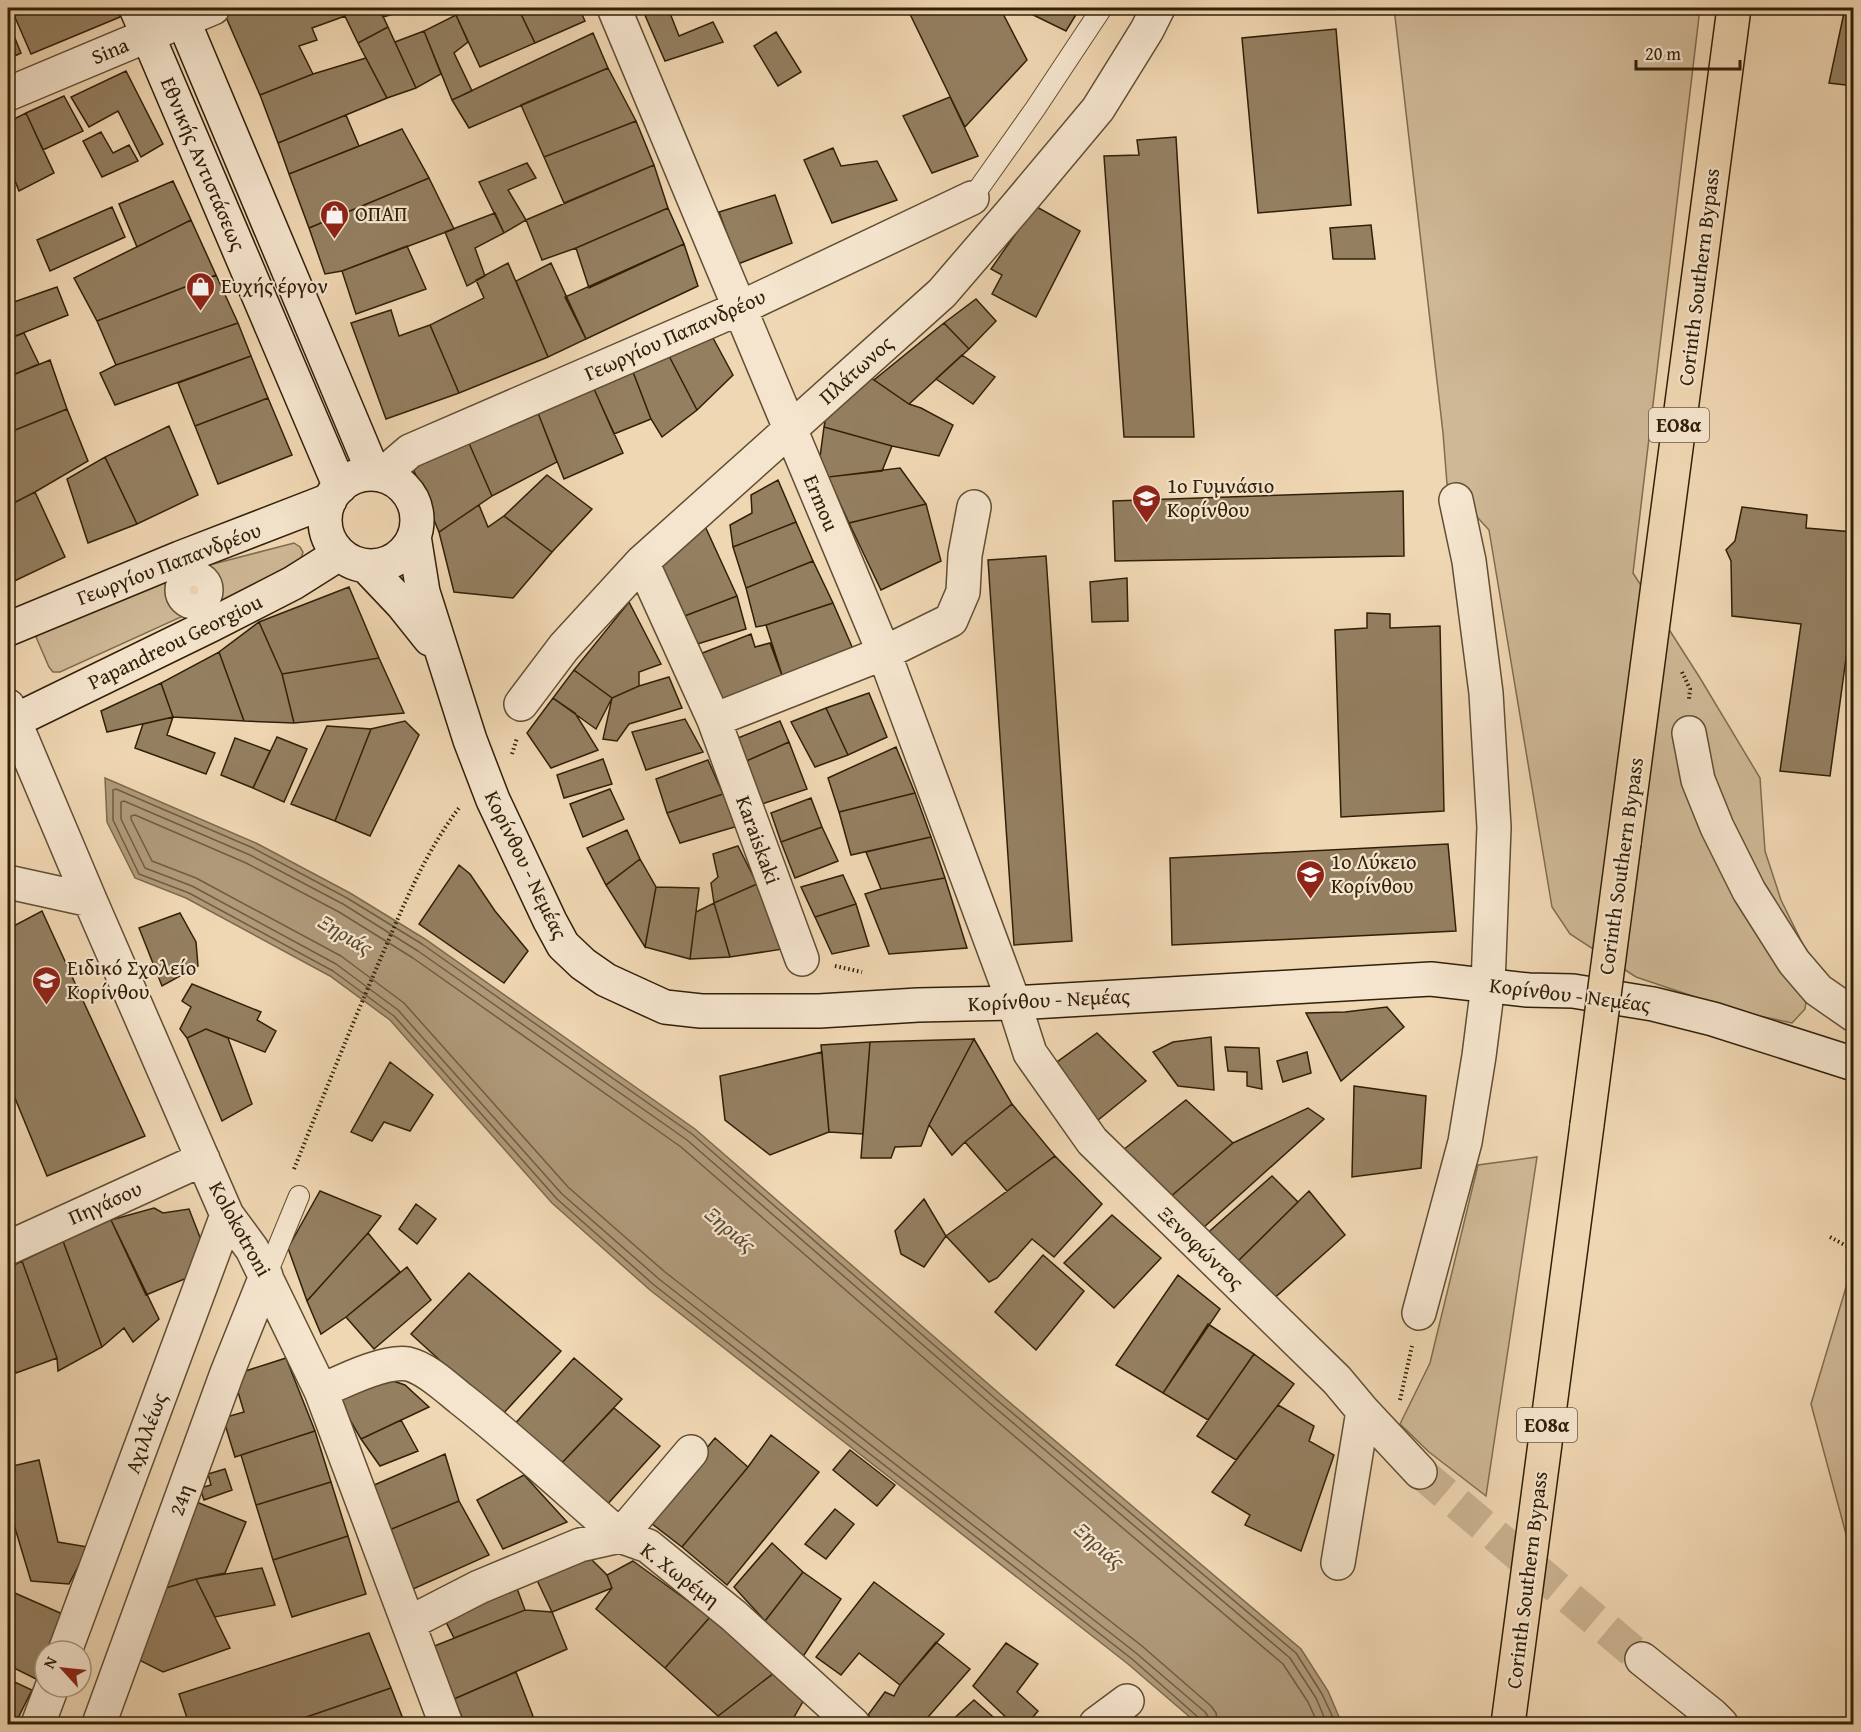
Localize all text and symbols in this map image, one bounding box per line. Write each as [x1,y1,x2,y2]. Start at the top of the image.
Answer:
street label: Sina [86,29,133,72]
scale bar [1636,33,1740,71]
text: 20 m [1645,40,1681,67]
street label: Εθνικής Αντιστάσεως [153,72,254,256]
street label: Corinth Southern Bypass [1670,166,1727,388]
shop icon: ΟΠΑΠ [318,198,350,240]
place label: ΟΠΑΠ [355,198,407,229]
shop icon: Ευχής έργον [184,270,216,312]
place label: Ευχής έργον [221,270,328,301]
street label: Γεωργίου Παπανδρέου [579,281,770,388]
street label: Πλάτωνος [812,328,900,411]
road number: ΕΟ8α [1649,408,1709,442]
street label: Ermou [796,470,847,536]
place label: 1ο Γυμνάσιο Κορίνθου [1167,470,1274,525]
school or university icon: 1ο Γυμνάσιο Κορίνθου [1130,482,1162,524]
street label: Γεωργίου Παπανδρέου [72,514,266,613]
street label: Papandreou Georgiou [82,586,268,697]
street label: Corinth Southern Bypass [1590,755,1651,977]
street label: Κορίνθου - Νεμέας [477,785,576,945]
street label: Karaiskaki [728,791,789,888]
place label: 1ο Λύκειο Κορίνθου [1331,846,1417,901]
school or university icon: 1ο Λύκειο Κορίνθου [1294,858,1326,900]
water label: Ξηριάς [313,905,380,963]
place label: Ειδικό Σχολείο Κορίνθου [67,952,196,1007]
school or university icon: Ειδικό Σχολείο Κορίνθου [30,964,62,1006]
street label: Κορίνθου - Νεμέας [1488,969,1653,1020]
street label: Κορίνθου - Νεμέας [967,980,1131,1019]
street label: Πηγάσου [63,1172,147,1233]
street label: Kolokotroni [201,1175,279,1282]
water label: Ξηριάς [699,1198,764,1261]
street label: Ξενοφώντος [1151,1199,1251,1297]
street label: Αχιλλέως [117,1388,175,1478]
road number: ΕΟ8α [1517,1408,1577,1442]
street label: Corinth Southern Bypass [1498,1469,1555,1691]
street label: 24η [161,1480,201,1520]
water label: Ξηριάς [1068,1514,1133,1577]
street label: Κ. Χωρέμη [634,1534,727,1615]
north arrow [33,1639,93,1699]
text: N [37,1652,63,1672]

